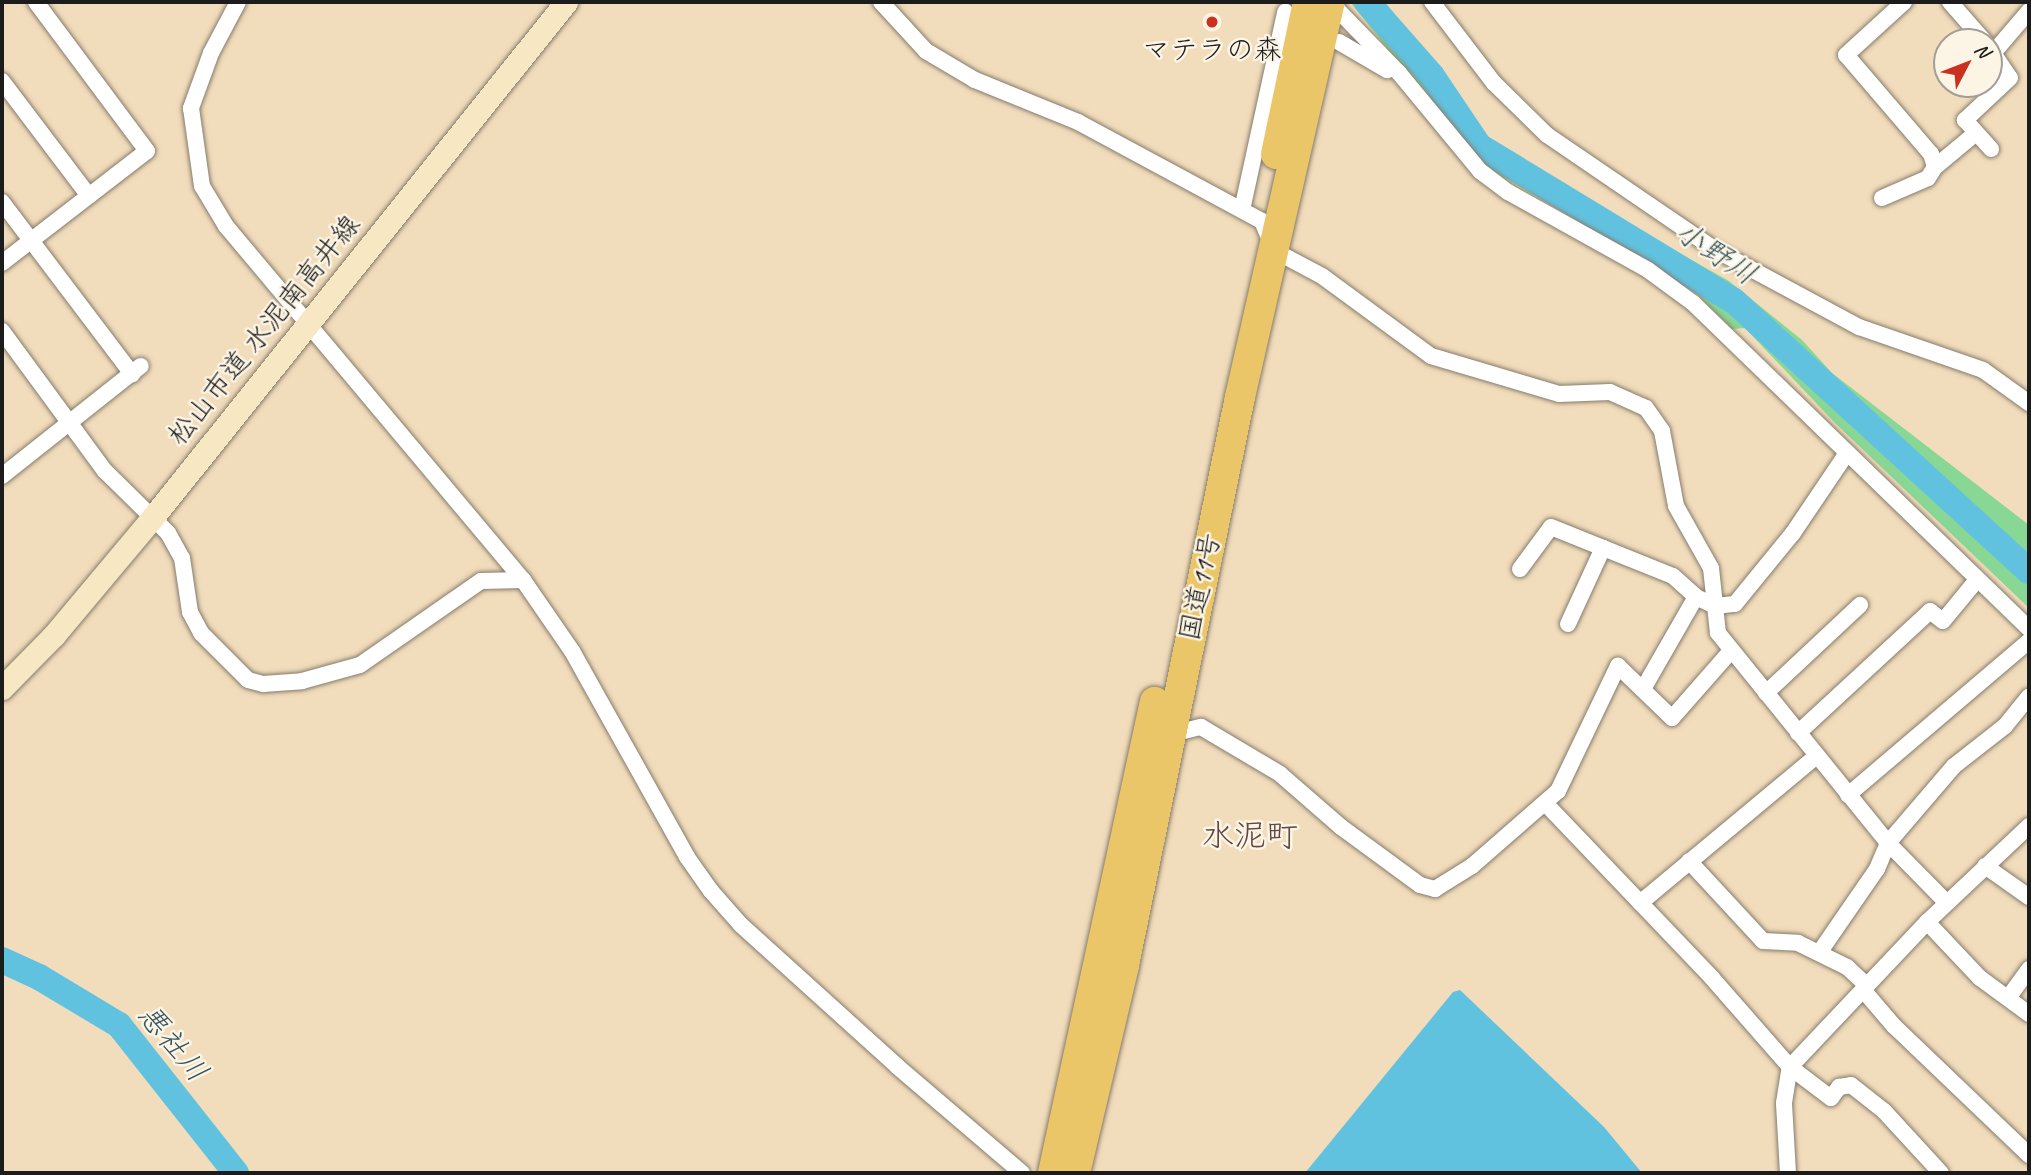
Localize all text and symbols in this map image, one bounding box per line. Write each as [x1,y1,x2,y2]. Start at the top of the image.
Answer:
marker: マテラの森 [1204,14,1220,30]
north arrow [1933,28,2003,98]
place label: マテラの森 [1142,33,1282,67]
text: N [1969,38,1995,63]
street label: 松山市道 水泥南高井線 [161,208,367,452]
water label: 小野川 [1668,213,1764,293]
street label: 国道11号 [1172,530,1228,644]
district label: 水泥町 [1202,817,1298,855]
water label: 悪社川 [130,997,216,1089]

